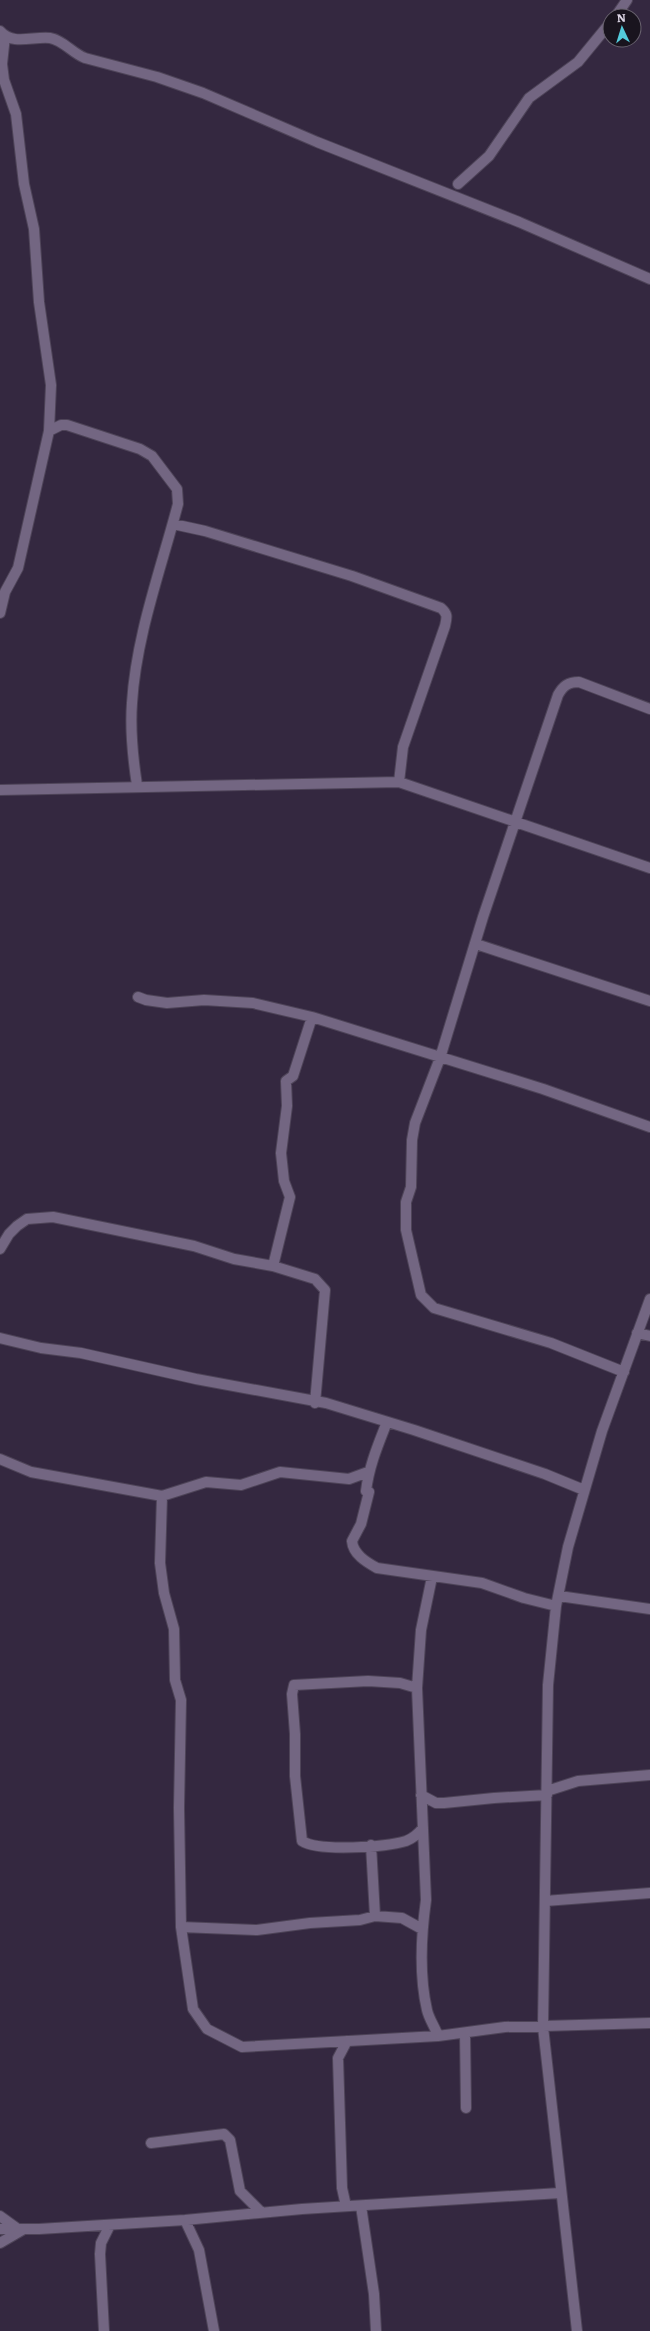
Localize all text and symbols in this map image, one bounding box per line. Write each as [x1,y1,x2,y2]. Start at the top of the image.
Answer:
north arrow [602,8,642,48]
text: N [616,9,626,25]

